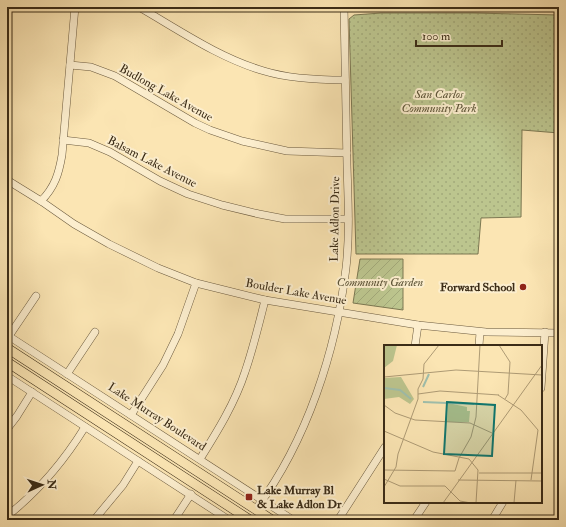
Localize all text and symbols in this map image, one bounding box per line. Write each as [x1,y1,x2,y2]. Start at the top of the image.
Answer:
scale bar [416,22,502,48]
text: 100 m [422,29,451,44]
street label: Budlong Lake Avenue [117,61,215,125]
park label: San Carlos Community Park [401,87,477,116]
street label: Balsam Lake Avenue [105,133,199,191]
street label: Lake Adlon Drive [327,176,343,262]
park label: Community Garden [337,275,423,290]
street label: Boulder Lake Avenue [244,276,348,308]
place label: Forward School [440,280,516,295]
marker: Forward School [518,282,528,292]
inset map [384,345,542,503]
street label: Lake Murray Boulevard [105,380,209,454]
north arrow [22,465,62,505]
text: N [45,478,58,491]
place label: Lake Murray Bl & Lake Adlon Dr [257,483,342,512]
marker: Lake Murray Bl & Lake Adlon Dr [244,492,254,502]

